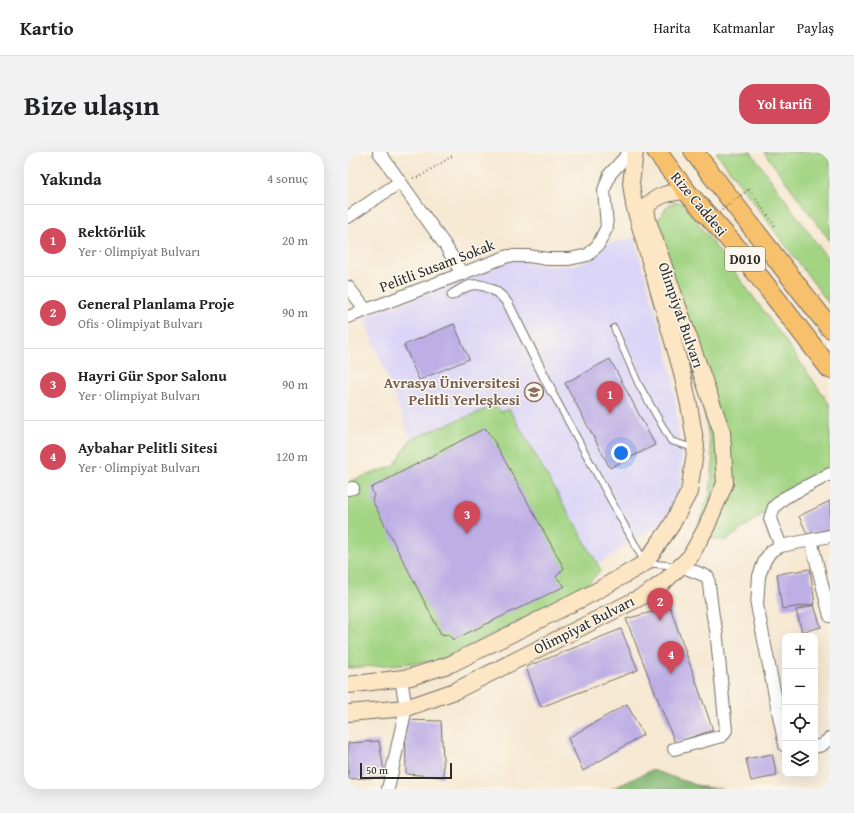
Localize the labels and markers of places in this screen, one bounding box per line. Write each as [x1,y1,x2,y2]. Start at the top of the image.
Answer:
place label: Avrasya Üniversitesi Pelitli Yerleşkesi [384,372,520,410]
school or university icon: Avrasya Üniversitesi Pelitli Yerleşkesi [523,381,545,403]
pin: 1 [597,381,623,414]
pin: 3 [454,501,480,534]
pin: 2 [647,588,673,621]
pin: 4 [658,641,684,674]

